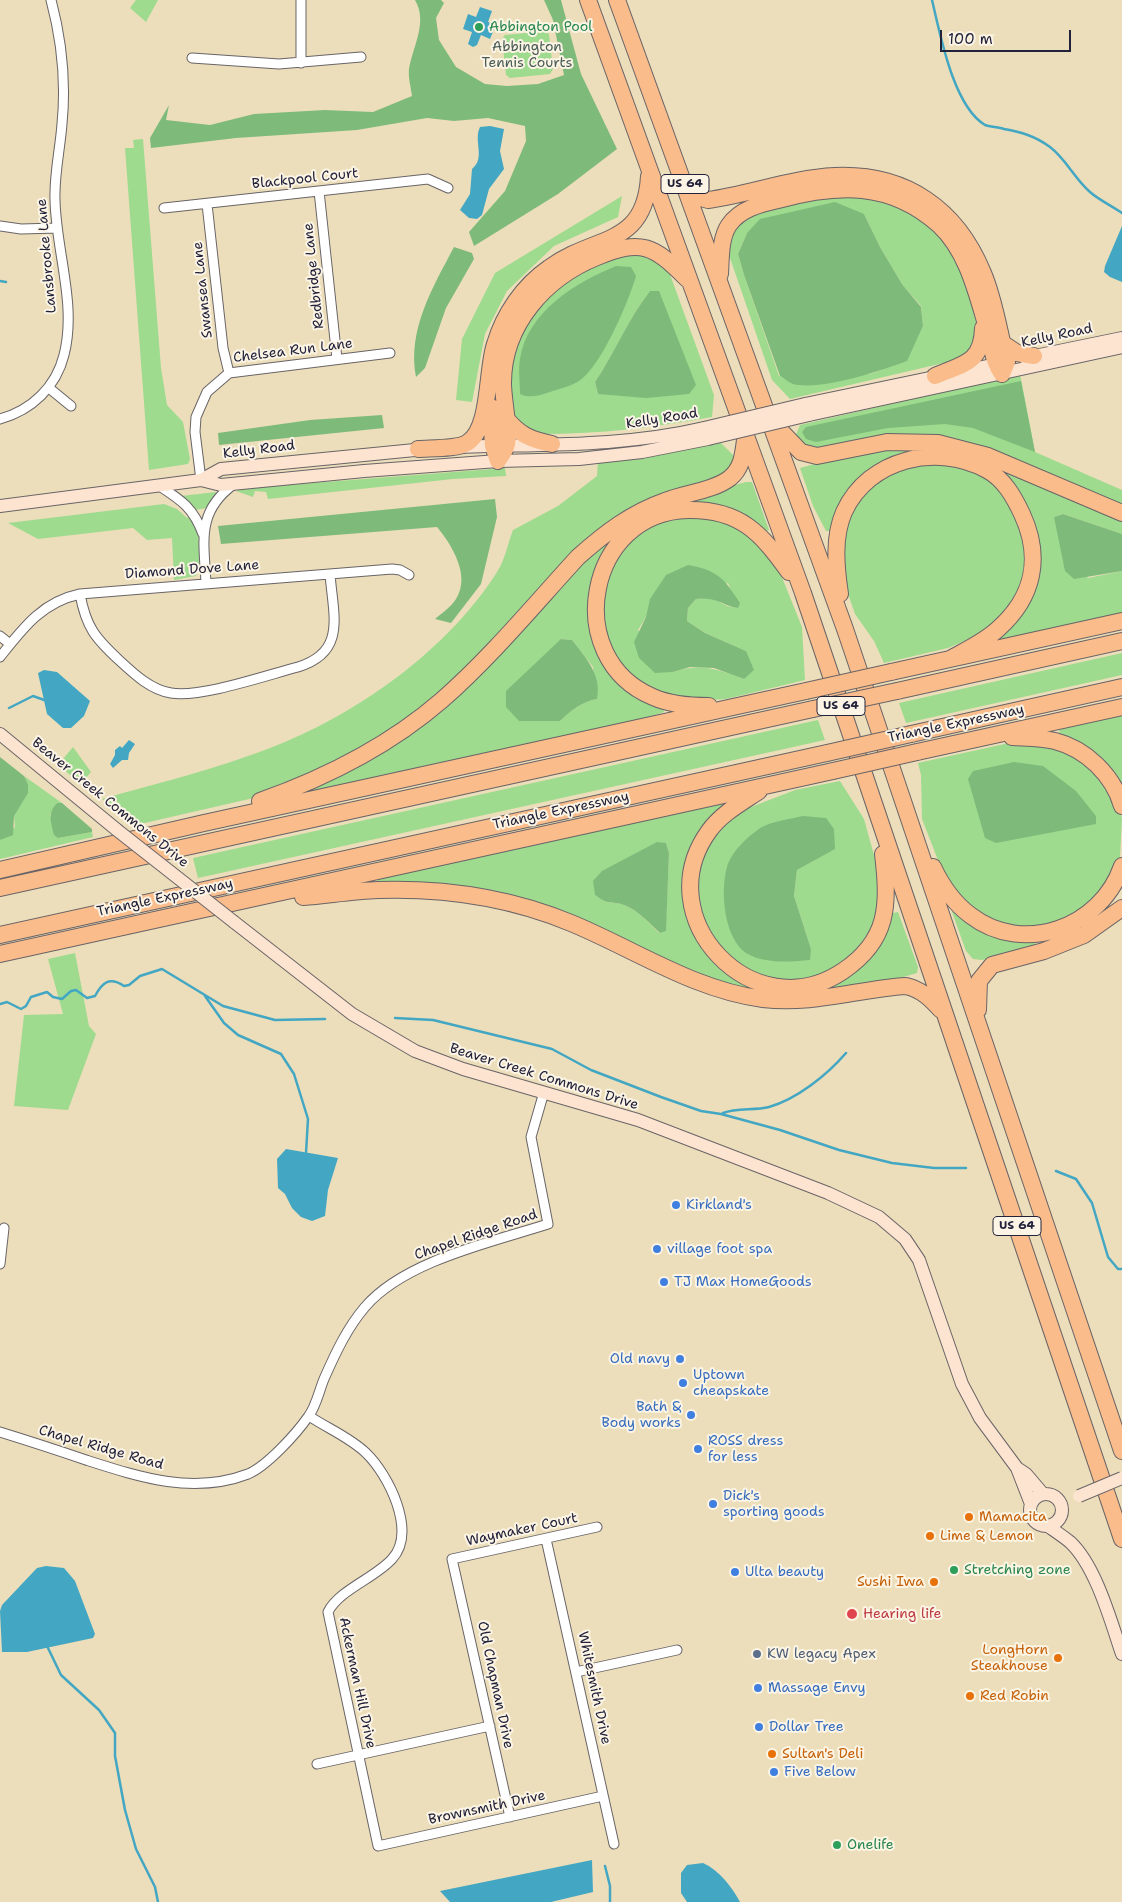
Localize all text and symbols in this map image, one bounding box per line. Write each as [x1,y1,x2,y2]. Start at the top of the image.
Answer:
place label: Abbington Pool [489,19,592,35]
scale bar [942,20,1073,52]
marker: Abbington Pool [473,21,485,33]
text: 100 m [948,29,993,49]
park label: Abbington Tennis Courts [481,39,573,72]
street label: Blackpool Court [251,165,359,193]
road number: US 64 [661,174,709,193]
street label: Lansbrooke Lane [34,198,60,314]
street label: Redbridge Lane [300,222,328,330]
street label: Swansea Lane [190,241,216,339]
street label: Kelly Road [1020,320,1094,352]
street label: Chelsea Run Lane [232,335,354,367]
street label: Kelly Road [625,405,699,433]
street label: Kelly Road [222,437,296,463]
street label: Diamond Dove Lane [124,557,260,583]
road number: US 64 [817,696,865,716]
street label: Triangle Expressway [886,701,1026,747]
street label: Beaver Creek Commons Drive [28,735,192,871]
street label: Triangle Expressway [491,788,631,834]
street label: Triangle Expressway [95,875,235,921]
street label: Beaver Creek Commons Drive [448,1040,640,1114]
place label: Kirkland's [686,1197,752,1213]
marker: Kirkland's [670,1199,682,1211]
street label: Chapel Ridge Road [412,1206,540,1264]
road number: US 64 [993,1216,1041,1236]
place label: village foot spa [667,1241,772,1257]
marker: village foot spa [651,1243,663,1255]
place label: TJ Max HomeGoods [674,1274,812,1290]
marker: TJ Max HomeGoods [658,1276,670,1288]
place label: Old navy [610,1351,670,1367]
marker: Old navy [674,1353,686,1365]
place label: Uptown cheapskate [693,1367,769,1400]
marker: Uptown cheapskate [677,1377,689,1389]
place label: Bath & Body works [602,1399,681,1431]
marker: Bath & Body works [685,1409,697,1421]
street label: Chapel Ridge Road [37,1422,165,1474]
place label: ROSS dress for less [708,1433,783,1465]
marker: ROSS dress for less [692,1443,704,1455]
place label: Dick's sporting goods [723,1488,825,1520]
marker: Dick's sporting goods [707,1498,719,1510]
place label: Mamacita [979,1509,1047,1525]
street label: Waymaker Court [465,1510,579,1550]
marker: Mamacita [963,1511,975,1523]
place label: Lime & Lemon [940,1528,1033,1544]
marker: Lime & Lemon [924,1530,936,1542]
place label: Stretching zone [964,1562,1071,1578]
place label: Ulta beauty [745,1564,824,1580]
marker: Stretching zone [948,1564,960,1576]
marker: Ulta beauty [729,1566,741,1578]
place label: Sushi Iwa [857,1574,924,1590]
marker: Sushi Iwa [928,1576,940,1588]
place label: Hearing life [863,1606,941,1622]
marker: Hearing life [845,1607,859,1621]
street label: Ackerman Hill Drive [335,1616,379,1750]
street label: Old Chapman Drive [473,1620,517,1750]
street label: Whitesmith Drive [574,1630,614,1746]
place label: LongHorn Steakhouse [971,1642,1048,1674]
place label: KW legacy Apex [767,1646,876,1662]
marker: KW legacy Apex [751,1648,763,1660]
marker: LongHorn Steakhouse [1052,1652,1064,1664]
place label: Massage Envy [768,1680,866,1696]
marker: Massage Envy [752,1682,764,1694]
place label: Red Robin [980,1688,1049,1704]
marker: Red Robin [964,1690,976,1702]
place label: Dollar Tree [769,1719,844,1735]
marker: Dollar Tree [753,1721,765,1733]
place label: Sultan's Deli [782,1746,863,1762]
marker: Sultan's Deli [766,1748,778,1760]
place label: Five Below [784,1764,856,1780]
marker: Five Below [768,1766,780,1778]
street label: Brownsmith Drive [427,1787,547,1829]
place label: Onelife [847,1837,894,1853]
marker: Onelife [831,1839,843,1851]

